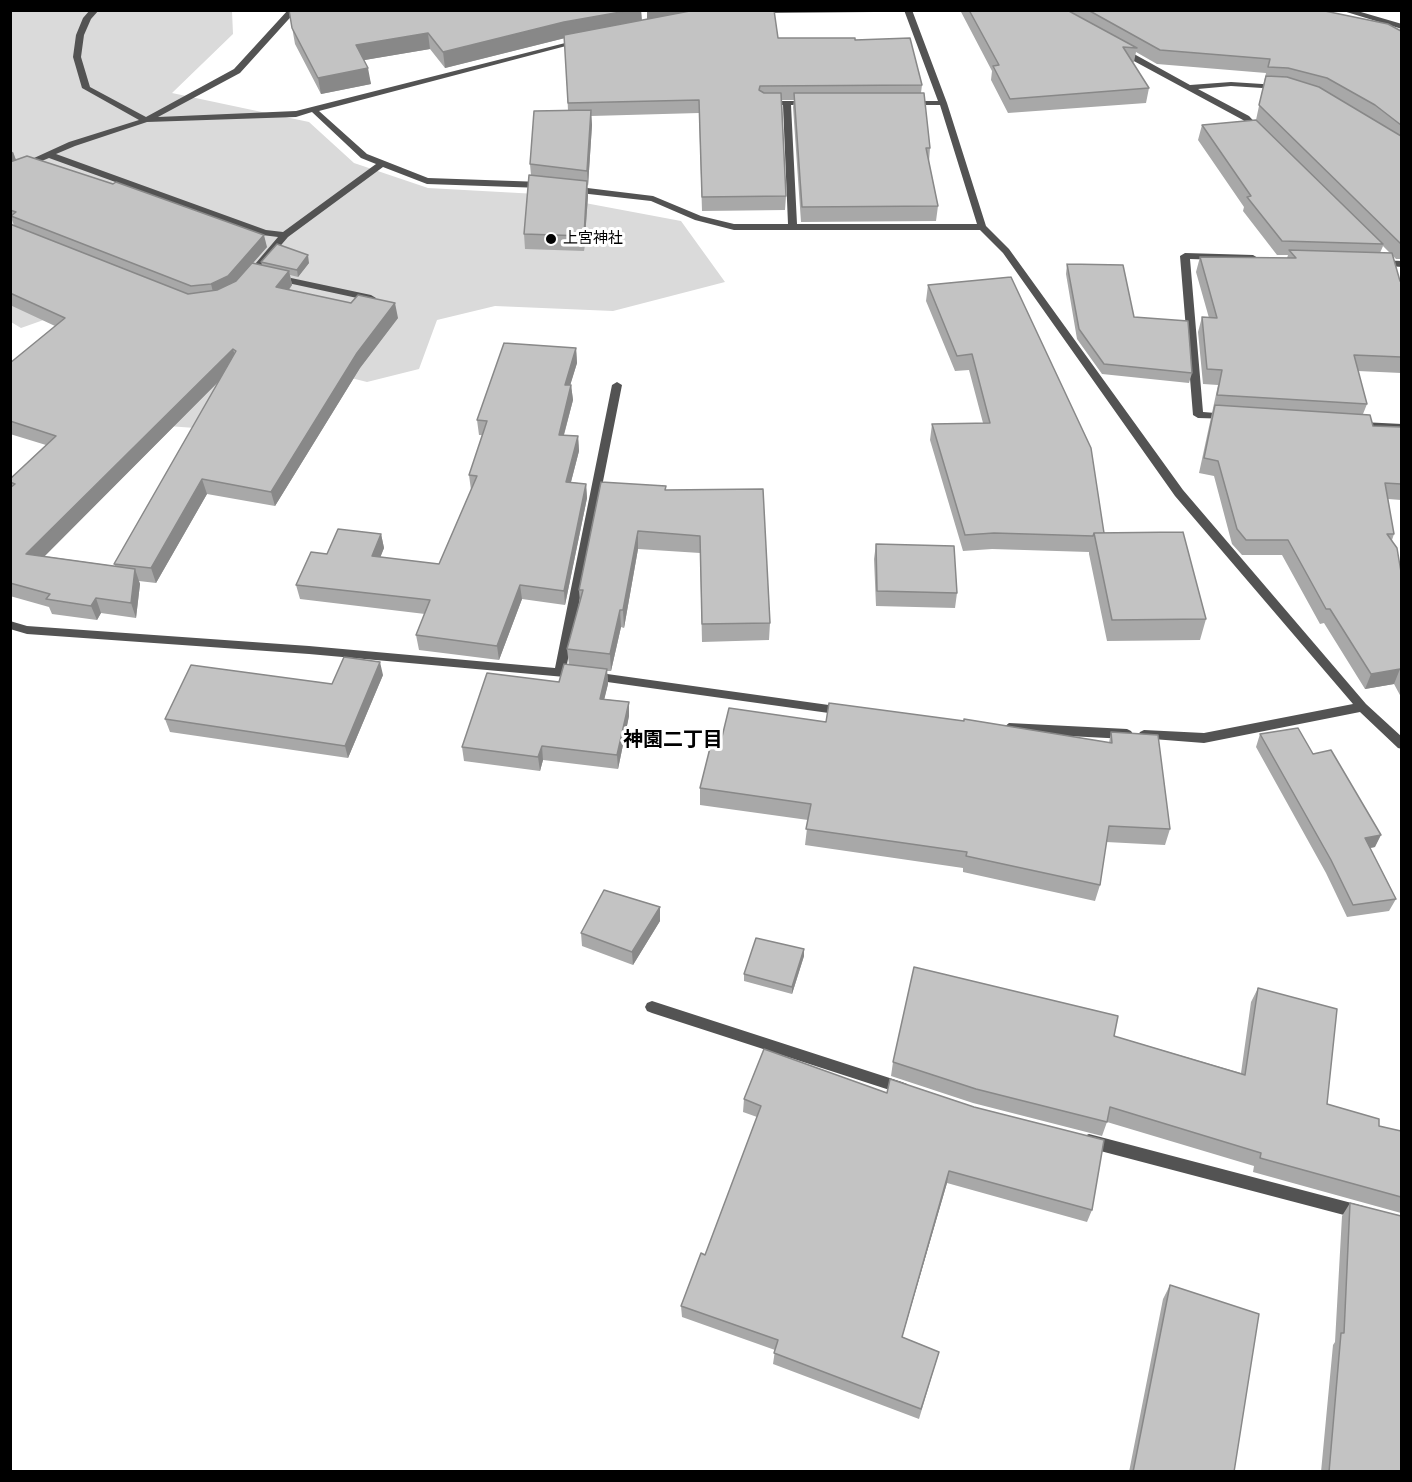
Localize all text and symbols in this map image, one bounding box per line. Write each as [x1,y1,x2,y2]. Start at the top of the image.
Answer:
place label: 上宮神社 [563,230,623,248]
marker: 上宮神社 [544,232,558,246]
district label: 神園二丁目 [623,728,723,752]

